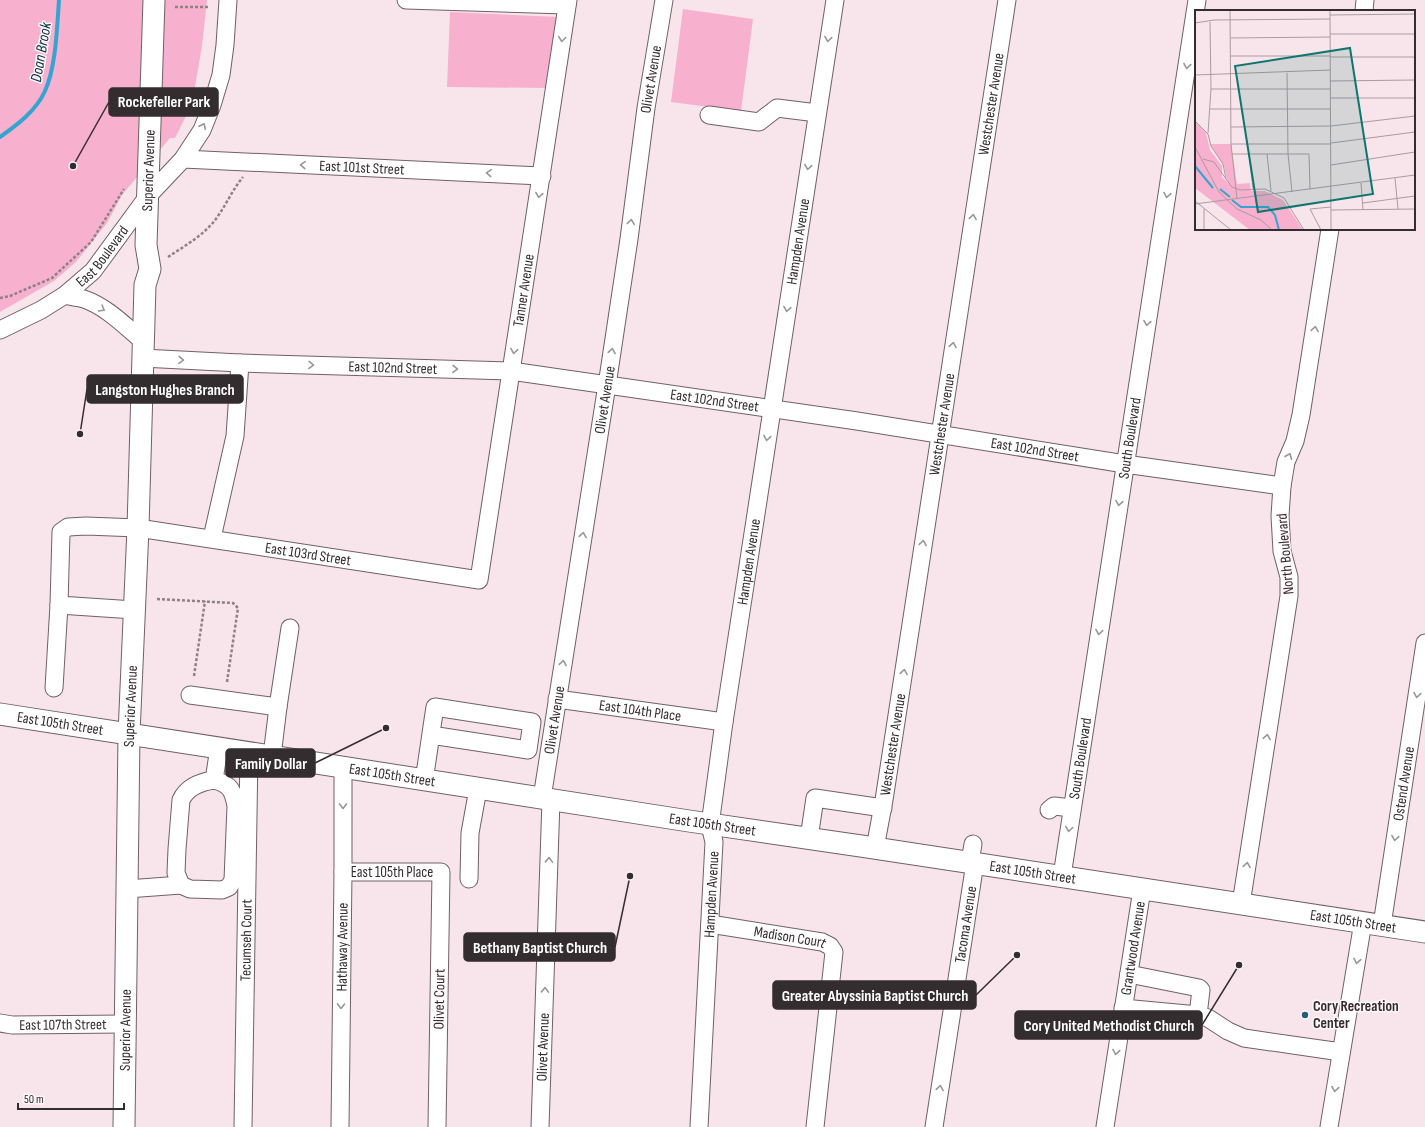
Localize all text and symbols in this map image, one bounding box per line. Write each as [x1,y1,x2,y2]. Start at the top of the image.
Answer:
inset map [1195,10,1415,230]
water label: Doan Brook [27,20,56,84]
one-way arrow [558,35,567,42]
one-way arrow [825,35,833,42]
street label: Olivet Avenue [636,44,666,114]
street label: Westchester Avenue [974,52,1009,157]
one-way arrow [1183,63,1192,69]
callout: Rockefeller Park [109,88,218,116]
text: Rockefeller Park [118,93,210,112]
one-way arrow [199,123,207,130]
street label: Superior Avenue [138,129,160,212]
street label: East 101st Street [319,156,405,179]
one-way arrow [300,160,306,169]
one-way arrow [804,164,813,170]
one-way arrow [486,169,492,178]
one-way arrow [535,192,544,198]
one-way arrow [1163,192,1172,198]
street label: Hampden Avenue [782,197,814,286]
one-way arrow [968,214,977,220]
one-way arrow [626,219,635,225]
street label: East Boulevard [72,222,133,291]
street label: Tanner Avenue [509,253,539,328]
one-way arrow [98,304,105,312]
one-way arrow [783,306,792,312]
one-way arrow [1143,320,1152,326]
one-way arrow [1310,326,1318,332]
one-way arrow [949,342,957,348]
one-way arrow [510,348,519,354]
one-way arrow [607,348,616,354]
one-way arrow [178,356,184,365]
street label: East 102nd Street [348,357,438,379]
one-way arrow [308,361,314,370]
one-way arrow [452,365,458,374]
street label: Olivet Avenue [590,365,620,435]
street label: Westchester Avenue [925,372,959,477]
callout: Langston Hughes Branch [87,375,243,403]
text: Langston Hughes Branch [95,381,235,400]
street label: East 102nd Street [669,385,760,417]
street label: South Boulevard [1114,396,1146,480]
street label: East 102nd Street [989,434,1081,467]
one-way arrow [763,435,772,441]
one-way arrow [1284,453,1292,460]
one-way arrow [1115,500,1124,506]
street label: North Boulevard [1272,513,1299,595]
street label: Hampden Avenue [733,517,765,606]
one-way arrow [578,532,587,538]
street label: East 103rd Street [264,539,353,570]
one-way arrow [918,540,927,546]
one-way arrow [1095,628,1104,635]
one-way arrow [558,660,567,666]
street label: Superior Avenue [120,665,142,747]
one-way arrow [899,669,908,675]
street label: Olivet Avenue [540,685,569,755]
street label: Westchester Avenue [876,692,910,797]
one-way arrow [1413,692,1422,698]
street label: East 104th Place [598,696,682,726]
street label: East 105th Street [16,708,105,740]
street label: South Boulevard [1065,717,1096,800]
one-way arrow [1262,734,1271,740]
street label: Ostend Avenue [1389,745,1419,822]
callout: Family Dollar [226,749,315,777]
text: Family Dollar [235,755,307,774]
street label: East 105th Street [348,759,437,792]
one-way arrow [339,803,347,809]
street label: East 105th Street [668,809,757,841]
one-way arrow [1065,826,1074,832]
one-way arrow [1391,834,1400,841]
street label: Hampden Avenue [700,850,724,938]
one-way arrow [545,857,553,863]
street label: East 105th Street [988,857,1078,889]
one-way arrow [1242,862,1251,868]
street label: East 105th Place [351,863,433,882]
street label: Tacoma Avenue [951,885,981,964]
street label: Tecumseh Court [236,898,257,981]
street label: Grantwood Avenue [1117,900,1150,996]
street label: Hathaway Avenue [333,902,353,992]
street label: East 105th Street [1309,906,1398,938]
street label: Madison Court [752,922,830,953]
callout: Bethany Baptist Church [464,933,615,961]
text: Bethany Baptist Church [473,939,607,958]
one-way arrow [1353,957,1361,964]
street label: Olivet Court [429,968,450,1029]
callout: Greater Abyssinia Baptist Church [773,981,976,1009]
one-way arrow [540,987,549,993]
text: Greater Abyssinia Baptist Church [782,987,968,1006]
street label: Superior Avenue [116,989,136,1071]
place label: Cory Recreation Center [1313,997,1399,1033]
one-way arrow [337,1003,346,1009]
marker: Cory Recreation Center [1300,1010,1310,1020]
callout: Cory United Methodist Church [1015,1011,1202,1039]
street label: Olivet Avenue [533,1012,554,1082]
street label: East 107th Street [19,1015,107,1035]
text: Cory United Methodist Church [1024,1017,1194,1036]
one-way arrow [1112,1049,1121,1055]
scale bar [18,1085,124,1111]
one-way arrow [935,1085,944,1092]
one-way arrow [1331,1086,1340,1092]
text: 50 m [24,1092,44,1107]

